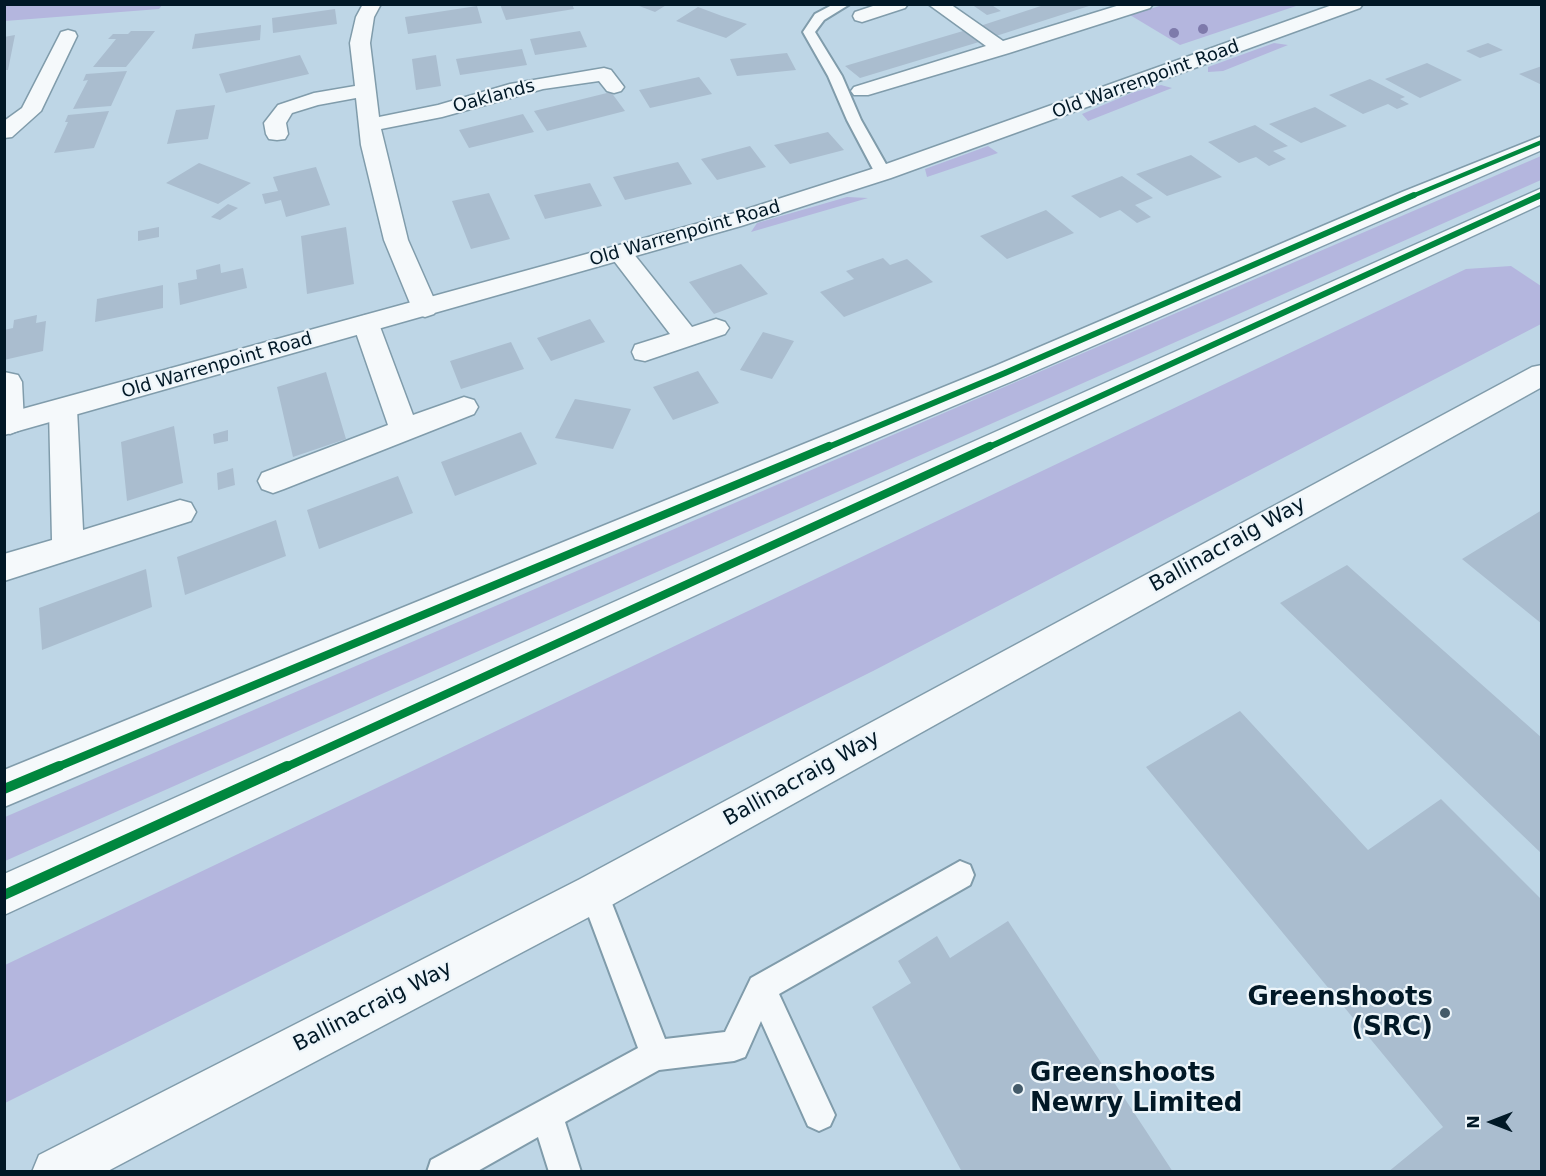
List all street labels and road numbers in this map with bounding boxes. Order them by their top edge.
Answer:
street label: Old Warrenpoint Road [1050,36,1242,124]
street label: Oaklands [451,76,537,118]
street label: Old Warrenpoint Road [587,196,783,272]
street label: Old Warrenpoint Road [119,328,315,404]
street label: Ballinacraig Way [1146,492,1310,598]
street label: Ballinacraig Way [720,726,884,832]
street label: Ballinacraig Way [290,956,456,1058]

